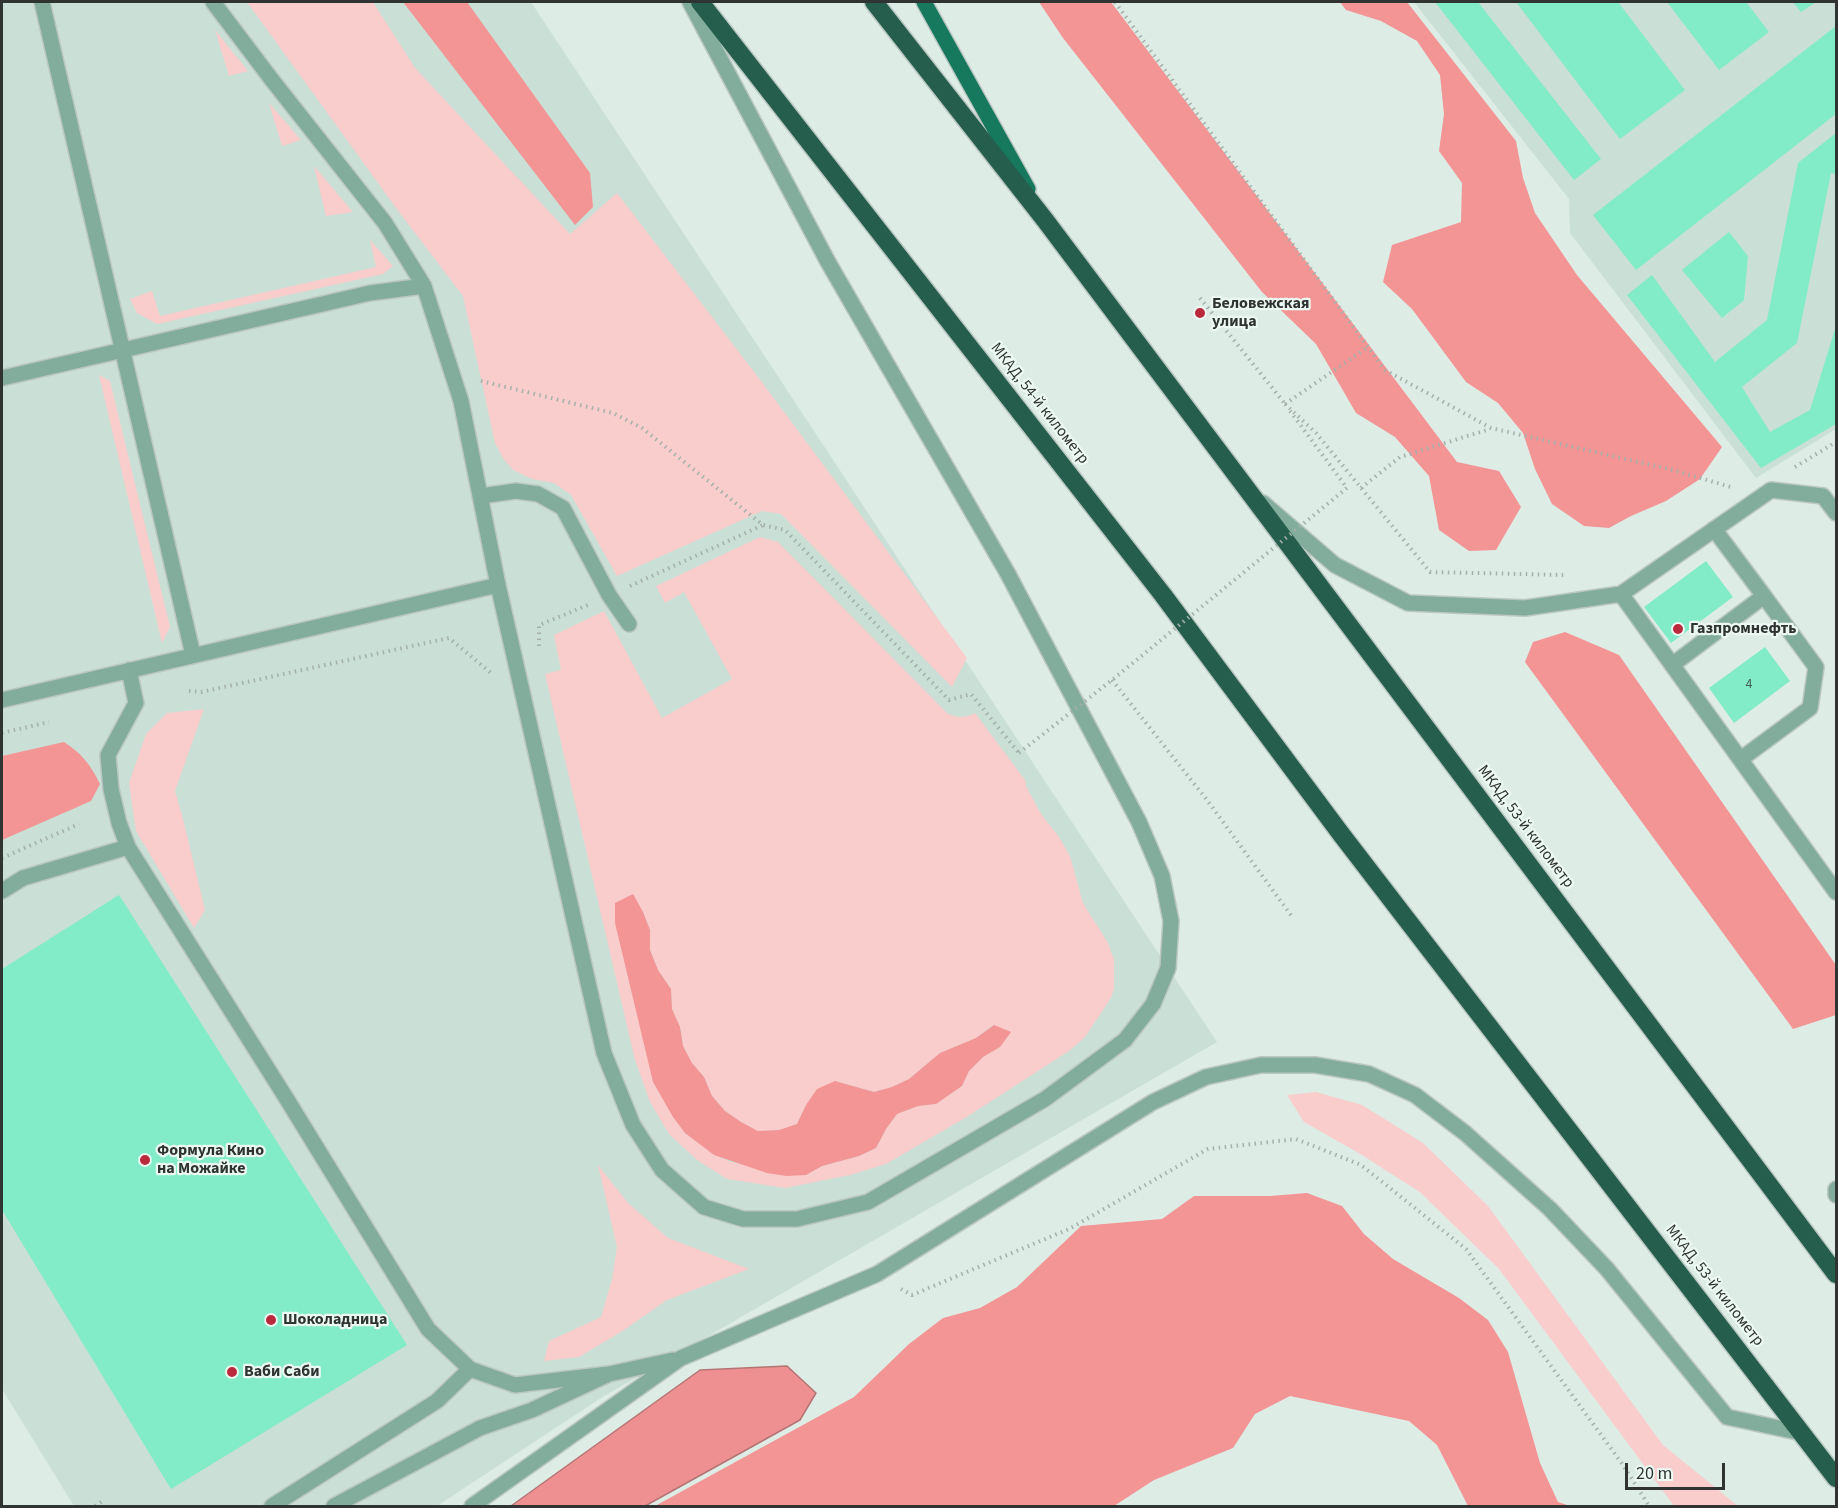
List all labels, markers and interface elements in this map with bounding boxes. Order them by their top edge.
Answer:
place label: Беловежская улица [1212,294,1310,332]
marker: Беловежская улица [1193,306,1207,320]
street label: МКАД, 54-й километр [986,339,1092,469]
place label: Газпромнефть [1690,619,1797,639]
marker: Газпромнефть [1671,622,1685,636]
house number: 4 [1746,677,1752,693]
street label: МКАД, 53-й километр [1473,762,1577,892]
place label: Формула Кино на Можайке [157,1141,264,1179]
marker: Формула Кино на Можайке [138,1153,152,1167]
street label: МКАД, 53-й километр [1661,1221,1767,1351]
place label: Шоколадница [283,1310,387,1330]
marker: Шоколадница [264,1313,278,1327]
place label: Ваби Саби [244,1362,320,1382]
marker: Ваби Саби [225,1365,239,1379]
scale bar [1628,1451,1728,1489]
text: 20 m [1636,1461,1672,1486]

